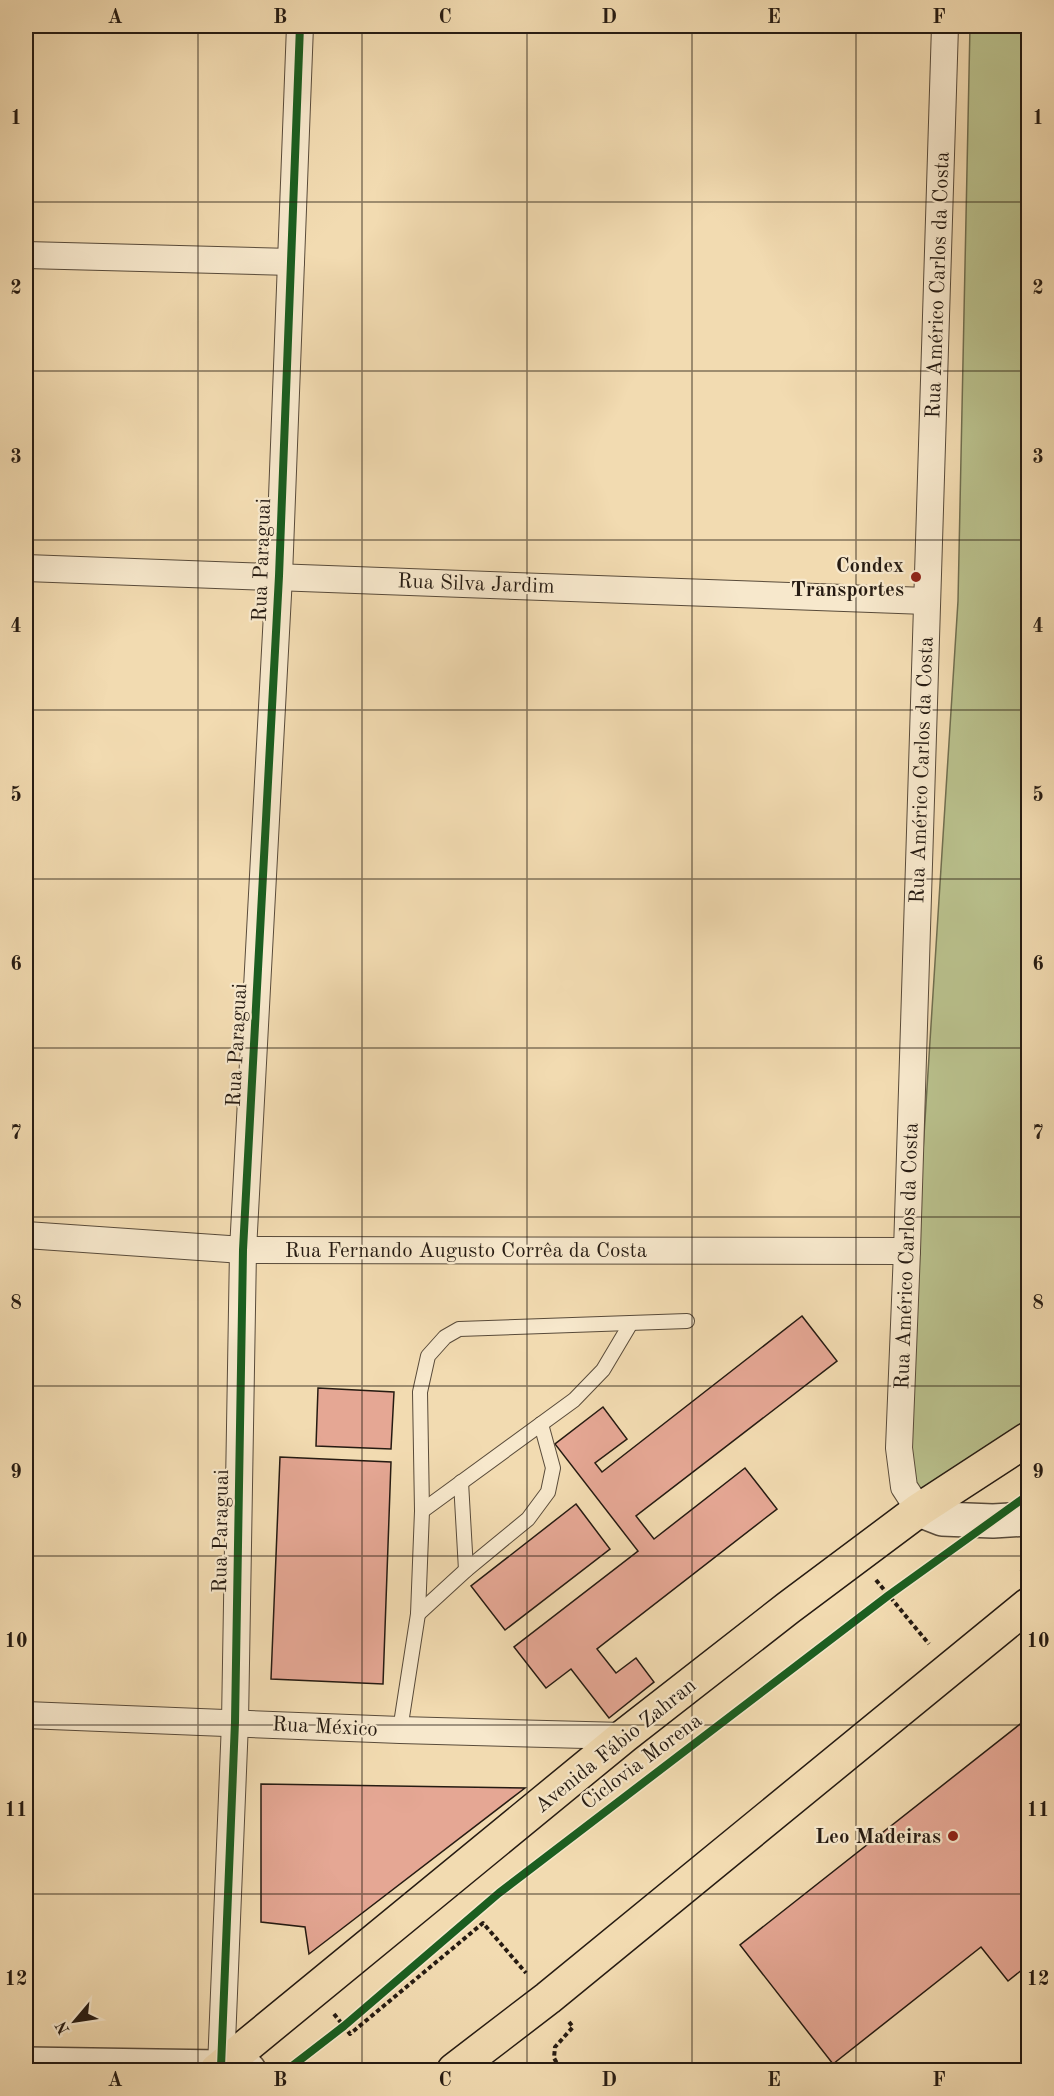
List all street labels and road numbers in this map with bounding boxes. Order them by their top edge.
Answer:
street label: Rua Américo Carlos da Costa [923,151,954,419]
street label: Rua Paraguai [250,498,275,622]
street label: Rua Silva Jardim [397,571,555,598]
street label: Rua Américo Carlos da Costa [907,636,938,904]
street label: Rua Paraguai [224,983,251,1107]
street label: Rua Américo Carlos da Costa [892,1122,923,1390]
street label: Rua Fernando Augusto Corrêa da Costa [285,1241,647,1262]
street label: Rua Paraguai [210,1469,233,1593]
street label: Avenida Fábio Zahran [531,1675,700,1817]
street label: Ciclovia Morena [578,1710,706,1814]
street label: Rua México [271,1714,378,1741]

